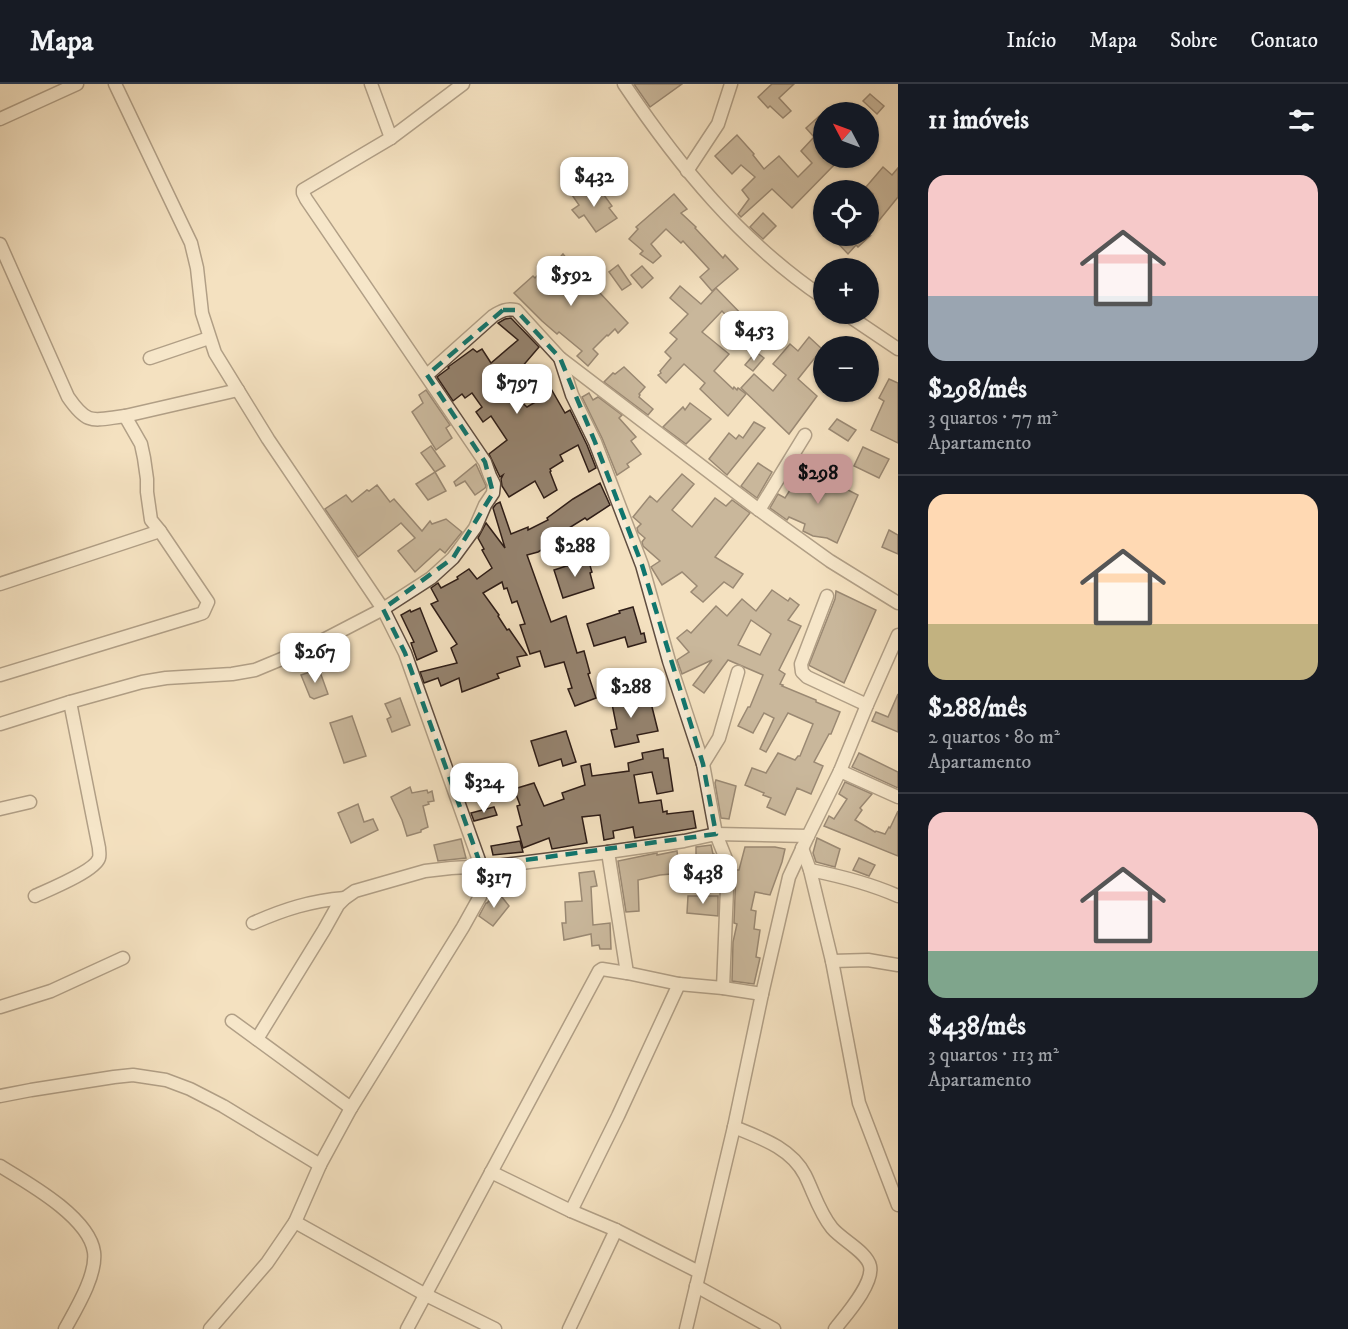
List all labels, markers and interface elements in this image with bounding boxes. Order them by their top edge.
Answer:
text: Mapa [30,24,93,59]
text: Início [1007,28,1056,54]
text: Mapa [1089,28,1137,54]
text: Sobre [1170,28,1217,54]
text: Contato [1250,28,1318,54]
north arrow [813,102,879,168]
map controls [813,102,879,402]
text: 11 imóveis [928,104,1029,137]
icon: filters [1285,104,1318,137]
pin: $432 [558,157,630,208]
text: $432 [574,164,614,189]
button: locate [813,180,879,246]
icon: home [1069,214,1177,322]
pin: $592 [535,256,607,307]
button: + [813,258,879,324]
text: $592 [551,263,591,288]
pin: $453 [718,311,790,362]
text: $453 [734,318,774,343]
button: − [813,336,879,402]
pin: $797 [481,364,553,415]
text: $797 [496,371,538,396]
text: $298/mês [928,373,1027,406]
text: 3 quartos · 77 m² [928,406,1058,431]
text: Apartamento [928,431,1031,456]
pin: $298 [782,454,854,505]
text: $298 [798,461,838,486]
pin: $288 [539,527,611,578]
icon: home [1069,533,1177,641]
text: $288 [555,534,595,559]
pin: $267 [279,633,351,684]
text: $267 [294,640,336,665]
pin: $288 [595,668,667,719]
text: $288 [611,675,651,700]
text: $288/mês [928,692,1027,725]
text: 2 quartos · 80 m² [928,725,1060,750]
text: Apartamento [928,750,1031,775]
pin: $324 [448,763,520,814]
text: $324 [464,770,504,795]
icon: home [1069,851,1177,959]
pin: $438 [667,854,739,905]
pin: $317 [458,858,530,909]
text: $438 [683,861,723,886]
text: $317 [476,865,512,890]
text: $438/mês [928,1010,1026,1043]
text: 3 quartos · 113 m² [928,1043,1059,1068]
text: Apartamento [928,1068,1031,1093]

